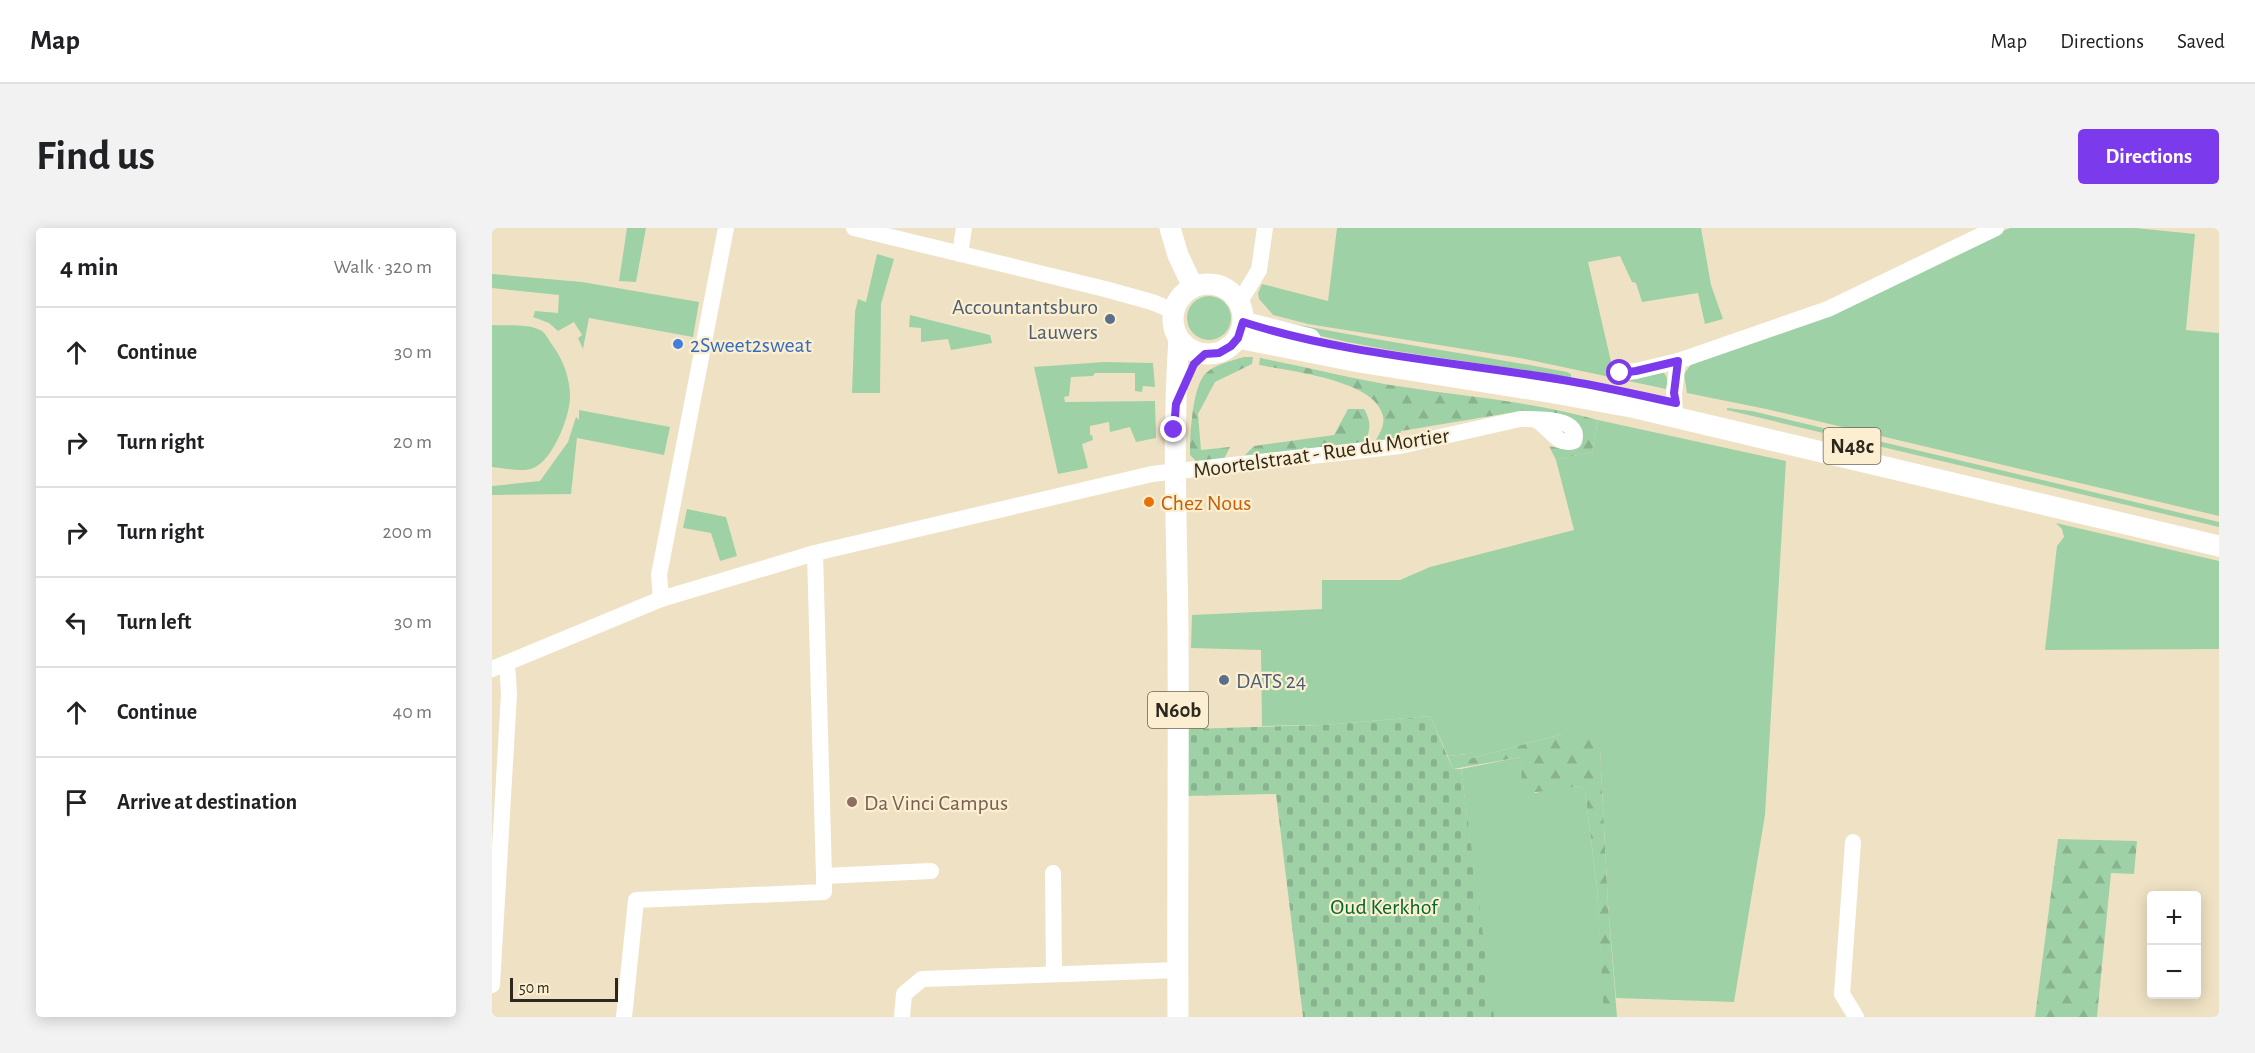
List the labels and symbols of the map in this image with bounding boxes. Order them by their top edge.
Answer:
place label: Accountantsburo Lauwers [952,296,1098,343]
marker: Accountantsburo Lauwers [1103,312,1117,326]
place label: 2Sweet2sweat [690,334,812,356]
marker: 2Sweet2sweat [671,337,685,351]
route start [1606,359,1632,385]
route end [1160,416,1186,442]
street label: Moortelstraat - Rue du Mortier [1192,424,1451,482]
road number: N48c [1824,428,1880,464]
place label: Chez Nous [1161,492,1251,514]
marker: Chez Nous [1142,495,1156,509]
place label: DATS 24 [1236,670,1306,692]
marker: DATS 24 [1217,673,1231,687]
road number: N60b [1148,692,1208,728]
place label: Da Vinci Campus [864,792,1008,814]
marker: Da Vinci Campus [845,795,859,809]
park label: Oud Kerkhof [1330,896,1439,918]
scale bar [510,975,618,1002]

